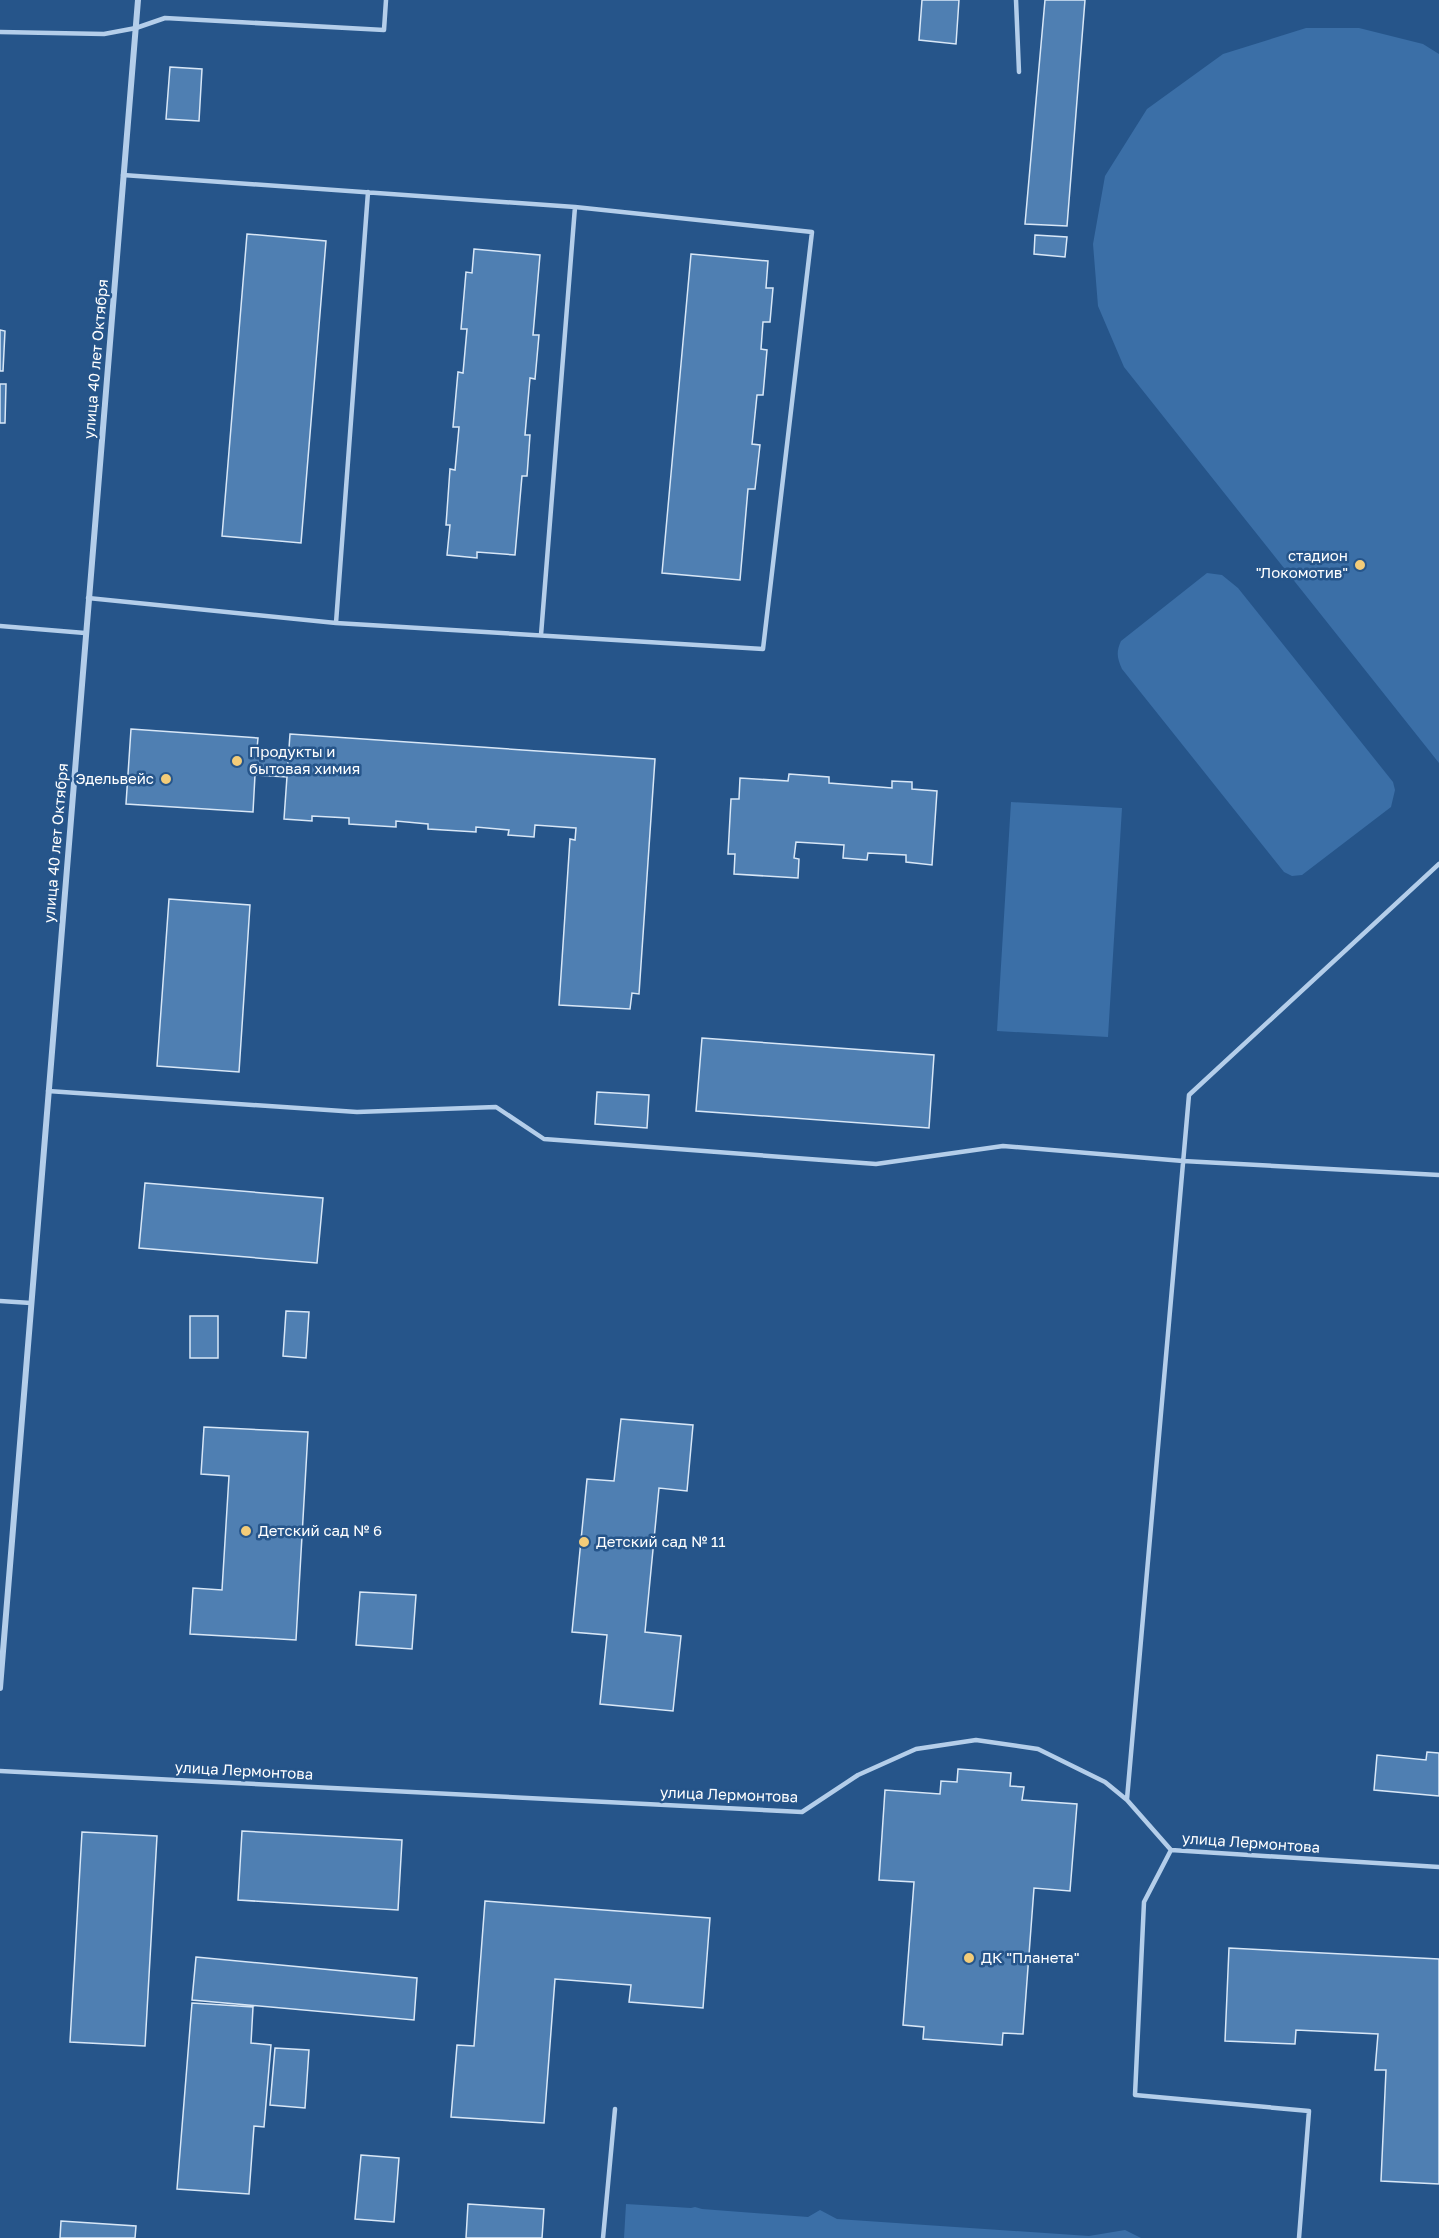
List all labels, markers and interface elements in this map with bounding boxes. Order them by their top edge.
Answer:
street label: улица 40 лет Октября [79,278,111,440]
place label: стадион "Локомотив" [1256,546,1348,581]
marker: стадион "Локомотив" [1353,558,1367,572]
place label: Продукты и бытовая химия [249,742,360,777]
marker: Продукты и бытовая химия [230,754,244,768]
street label: улица 40 лет Октября [39,762,71,924]
place label: Эдельвейс [75,769,154,787]
marker: Эдельвейс [159,772,173,786]
place label: Детский сад № 6 [258,1521,382,1539]
marker: Детский сад № 6 [239,1524,253,1538]
place label: Детский сад № 11 [596,1532,726,1550]
marker: Детский сад № 11 [577,1535,591,1549]
street label: улица Лермонтова [174,1757,314,1783]
street label: улица Лермонтова [660,1783,799,1805]
street label: улица Лермонтова [1181,1828,1321,1856]
place label: ДК "Планета" [981,1948,1079,1966]
marker: ДК "Планета" [962,1951,976,1965]

